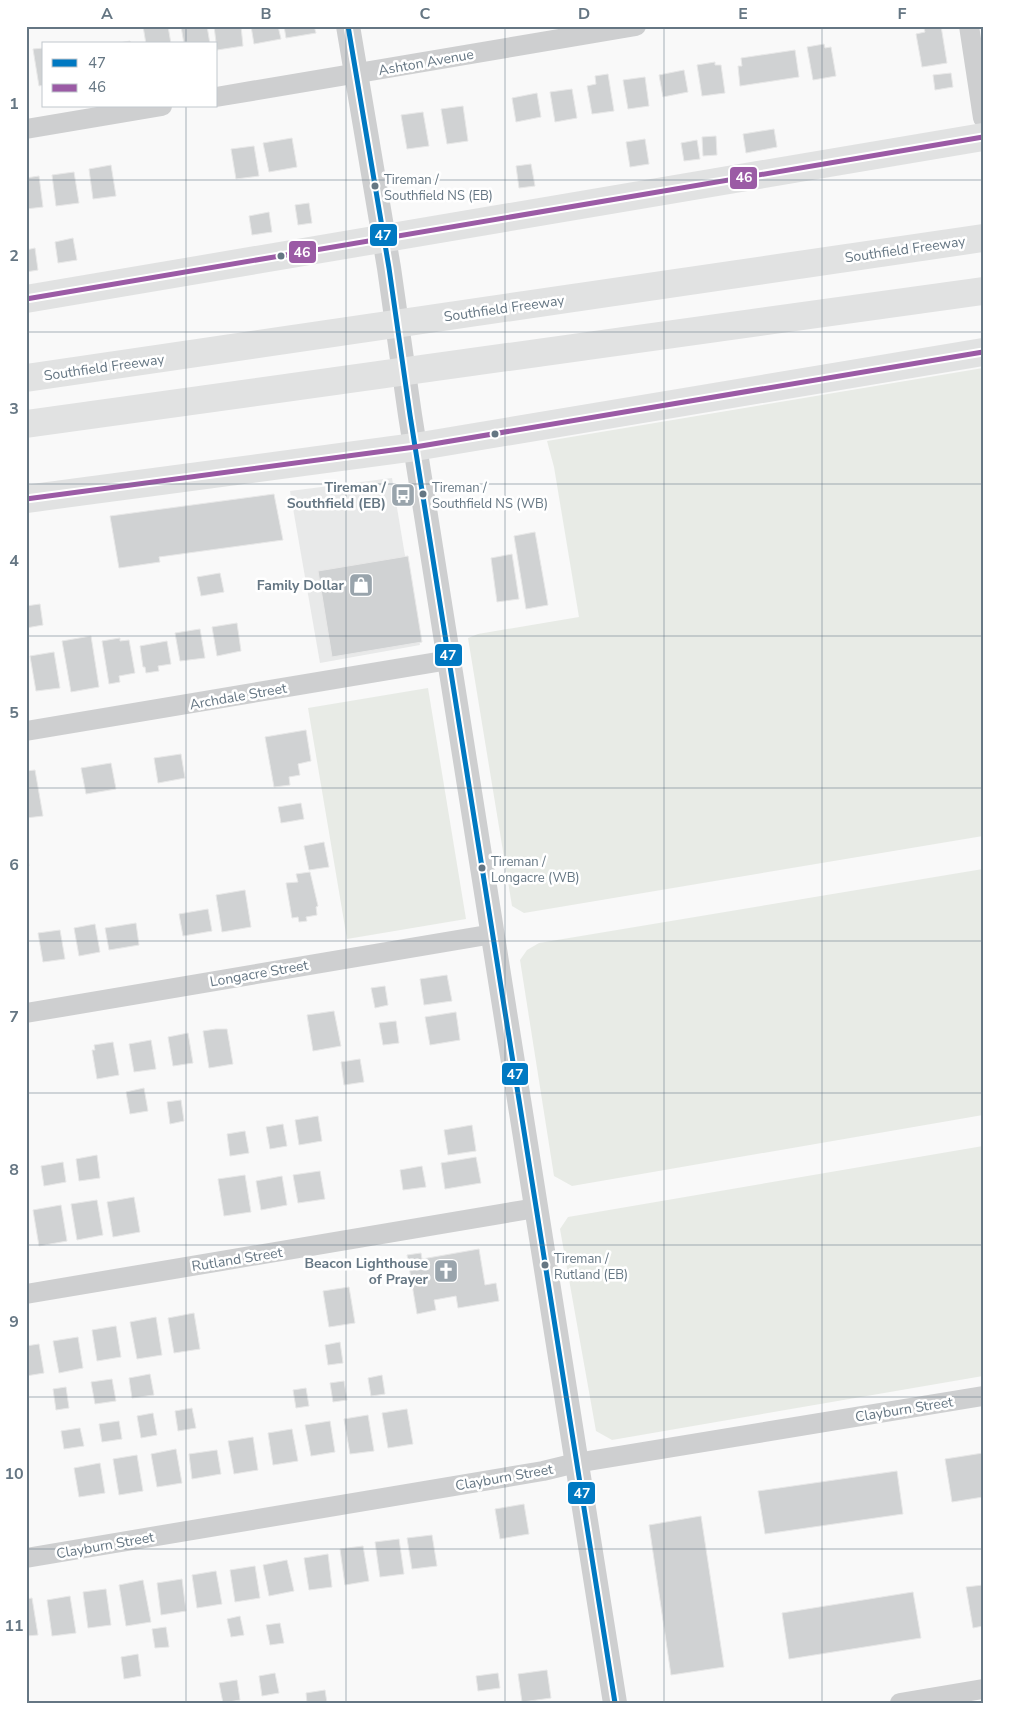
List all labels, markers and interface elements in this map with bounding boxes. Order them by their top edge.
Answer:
text: A [101,3,113,25]
text: B [260,3,272,25]
text: C [420,3,431,25]
text: D [578,3,590,25]
text: E [738,3,748,25]
text: F [898,3,907,25]
legend [42,42,218,108]
street label: Ashton Avenue [377,45,475,80]
text: 47 [88,53,106,73]
text: 46 [88,77,106,97]
text: 1 [9,93,19,115]
line badge: 46 [729,166,758,190]
text: 46 [736,168,752,187]
place label: Tireman / Southfield NS (EB) [384,171,493,205]
marker: Tireman / Southfield NS (EB) [370,181,380,191]
line badge: 47 [369,223,398,247]
text: 47 [375,226,391,245]
street label: Southfield Freeway [844,232,967,267]
line badge: 46 [288,240,317,264]
text: 46 [294,243,310,262]
text: 2 [9,245,19,267]
unlabelled marker [276,251,286,261]
street label: Southfield Freeway [443,291,566,326]
street label: Southfield Freeway [43,350,166,385]
text: 3 [9,398,19,420]
unlabelled marker [490,429,500,439]
place label: Tireman / Southfield (EB) [287,478,387,513]
place label: Tireman / Southfield NS (WB) [432,479,548,513]
bus stop icon: Tireman / Southfield (EB) [390,482,416,508]
marker: Tireman / Southfield NS (WB) [418,489,428,499]
text: 4 [9,550,19,572]
shop icon: Family Dollar [348,572,374,598]
place label: Family Dollar [257,576,344,595]
line badge: 47 [434,643,463,667]
text: 47 [440,646,456,665]
street label: Archdale Street [188,679,288,714]
text: 5 [9,702,19,724]
place label: Tireman / Longacre (WB) [491,853,580,887]
text: 6 [9,854,19,876]
marker: Tireman / Longacre (WB) [477,863,487,873]
street label: Longacre Street [208,955,310,991]
text: 7 [9,1006,19,1028]
line badge: 47 [501,1062,529,1086]
text: 47 [507,1065,523,1084]
text: 8 [9,1159,19,1181]
street label: Rutland Street [190,1243,284,1276]
place label: Tireman / Rutland (EB) [554,1250,628,1284]
place label: Beacon Lighthouse of Prayer [304,1254,429,1289]
church icon: Beacon Lighthouse of Prayer [433,1258,459,1284]
marker: Tireman / Rutland (EB) [540,1260,550,1270]
text: 9 [9,1311,19,1333]
street label: Clayburn Street [854,1392,954,1427]
street label: Clayburn Street [454,1460,555,1495]
text: 10 [4,1463,24,1485]
line badge: 47 [567,1481,596,1505]
text: 47 [574,1484,590,1503]
street label: Clayburn Street [55,1528,156,1563]
text: 11 [4,1615,24,1637]

